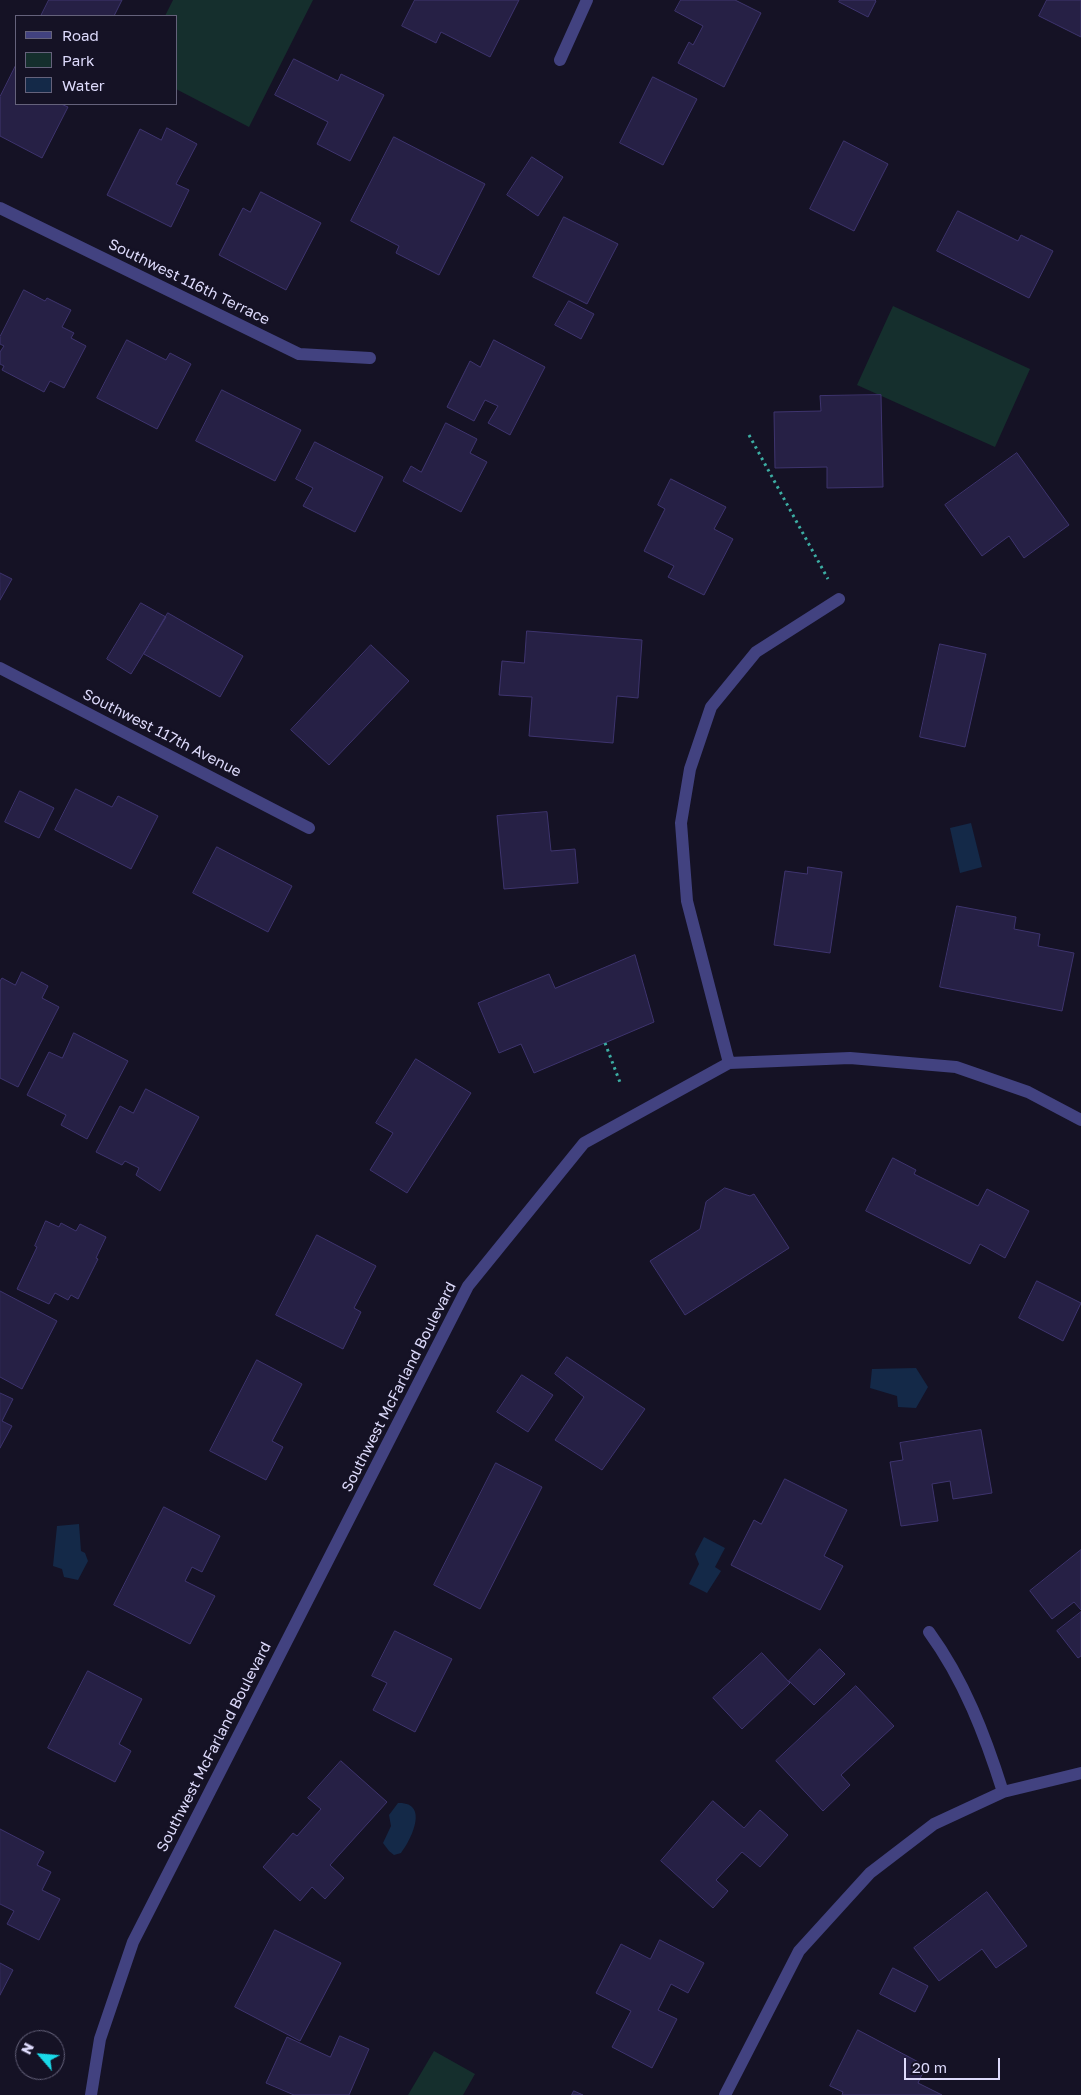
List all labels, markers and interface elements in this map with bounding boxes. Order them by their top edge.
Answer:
legend [15,15,178,105]
text: Road [62,26,99,44]
text: Park [62,51,94,69]
text: Water [62,76,105,94]
street label: Southwest 116th Terrace [105,235,273,329]
street label: Southwest 117th Avenue [80,685,244,781]
street label: Southwest McFarland Boulevard [338,1279,460,1495]
street label: Southwest McFarland Boulevard [153,1639,275,1855]
north arrow [15,2030,65,2080]
text: N [17,2040,37,2057]
scale bar [906,2048,1002,2080]
text: 20 m [912,2058,947,2076]

